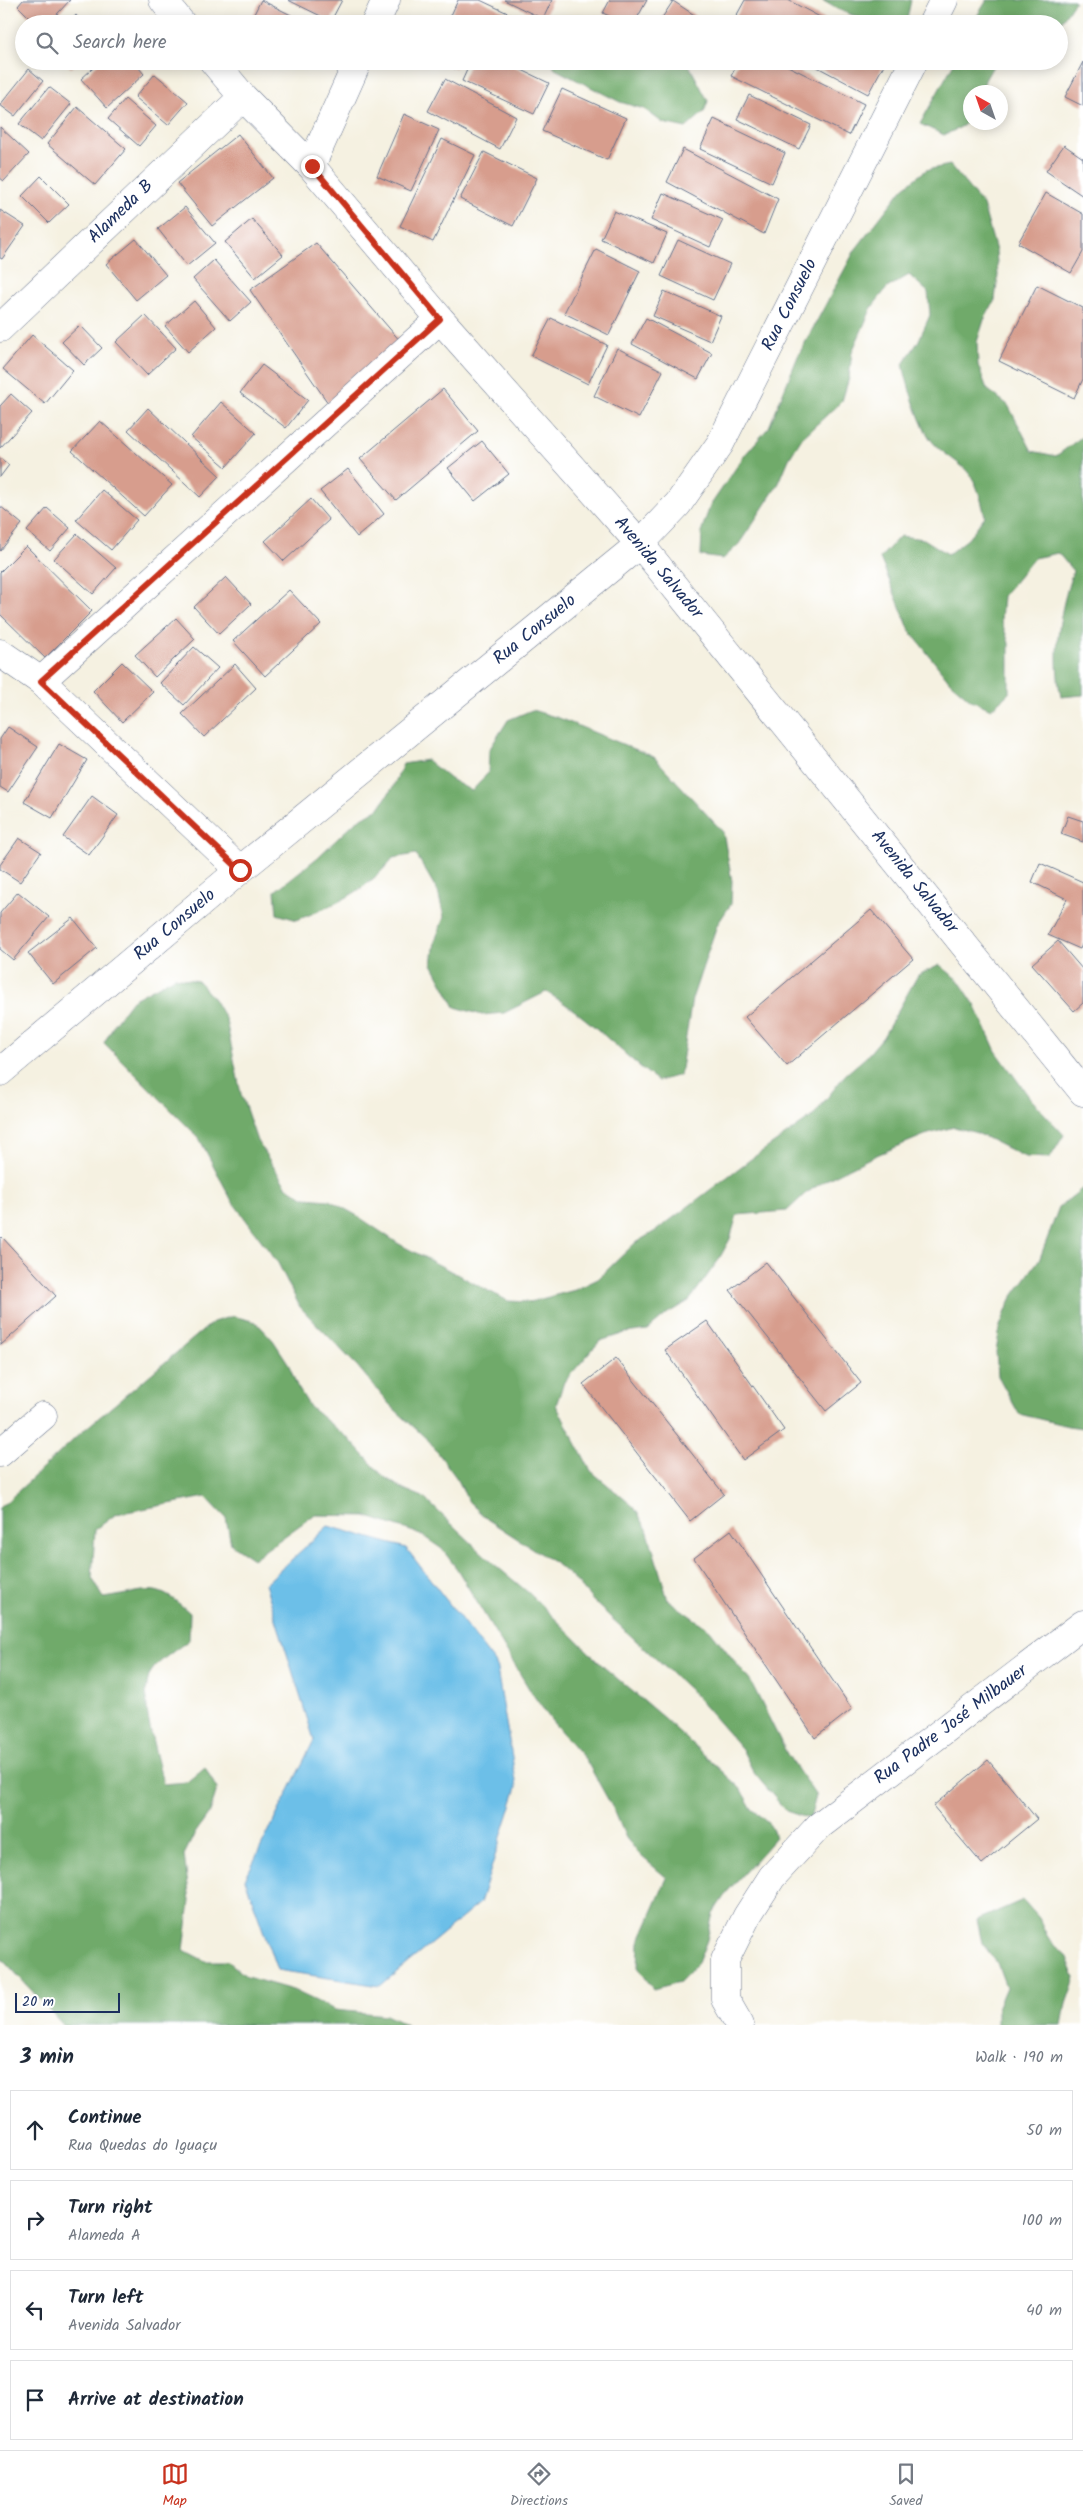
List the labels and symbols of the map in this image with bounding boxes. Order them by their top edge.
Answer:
north arrow [963,85,1008,130]
route end [301,155,324,178]
street label: Alameda B [81,173,161,251]
street label: Rua Consuelo [754,254,826,356]
street label: Avenida Salvador [606,510,710,627]
street label: Rua Consuelo [487,587,583,673]
street label: Avenida Salvador [863,824,966,941]
route start [229,859,252,882]
street label: Rua Consuelo [127,882,223,968]
street label: Rua Padre José Milbauer [868,1657,1035,1793]
scale bar [15,1990,120,2013]

